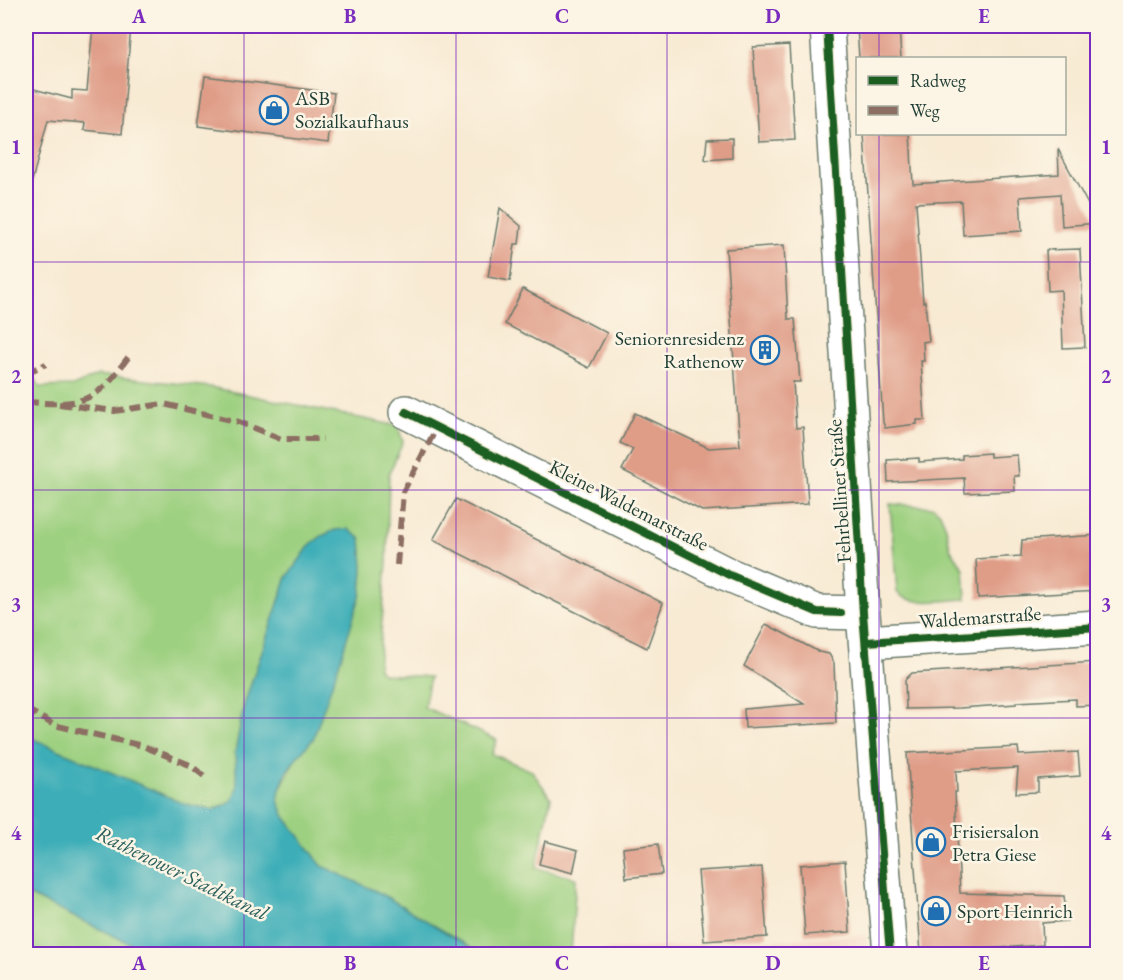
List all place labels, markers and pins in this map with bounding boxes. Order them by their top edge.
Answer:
place label: ASB Sozialkaufhaus [294,85,409,134]
shop icon: ASB Sozialkaufhaus [258,94,290,126]
place label: Seniorenresidenz Rathenow [615,325,744,374]
building icon: Seniorenresidenz Rathenow [749,334,781,366]
place label: Frisiersalon Petra Giese [952,818,1040,867]
shop icon: Frisiersalon Petra Giese [915,826,947,858]
shop icon: Sport Heinrich [920,895,952,927]
place label: Sport Heinrich [957,898,1073,924]

